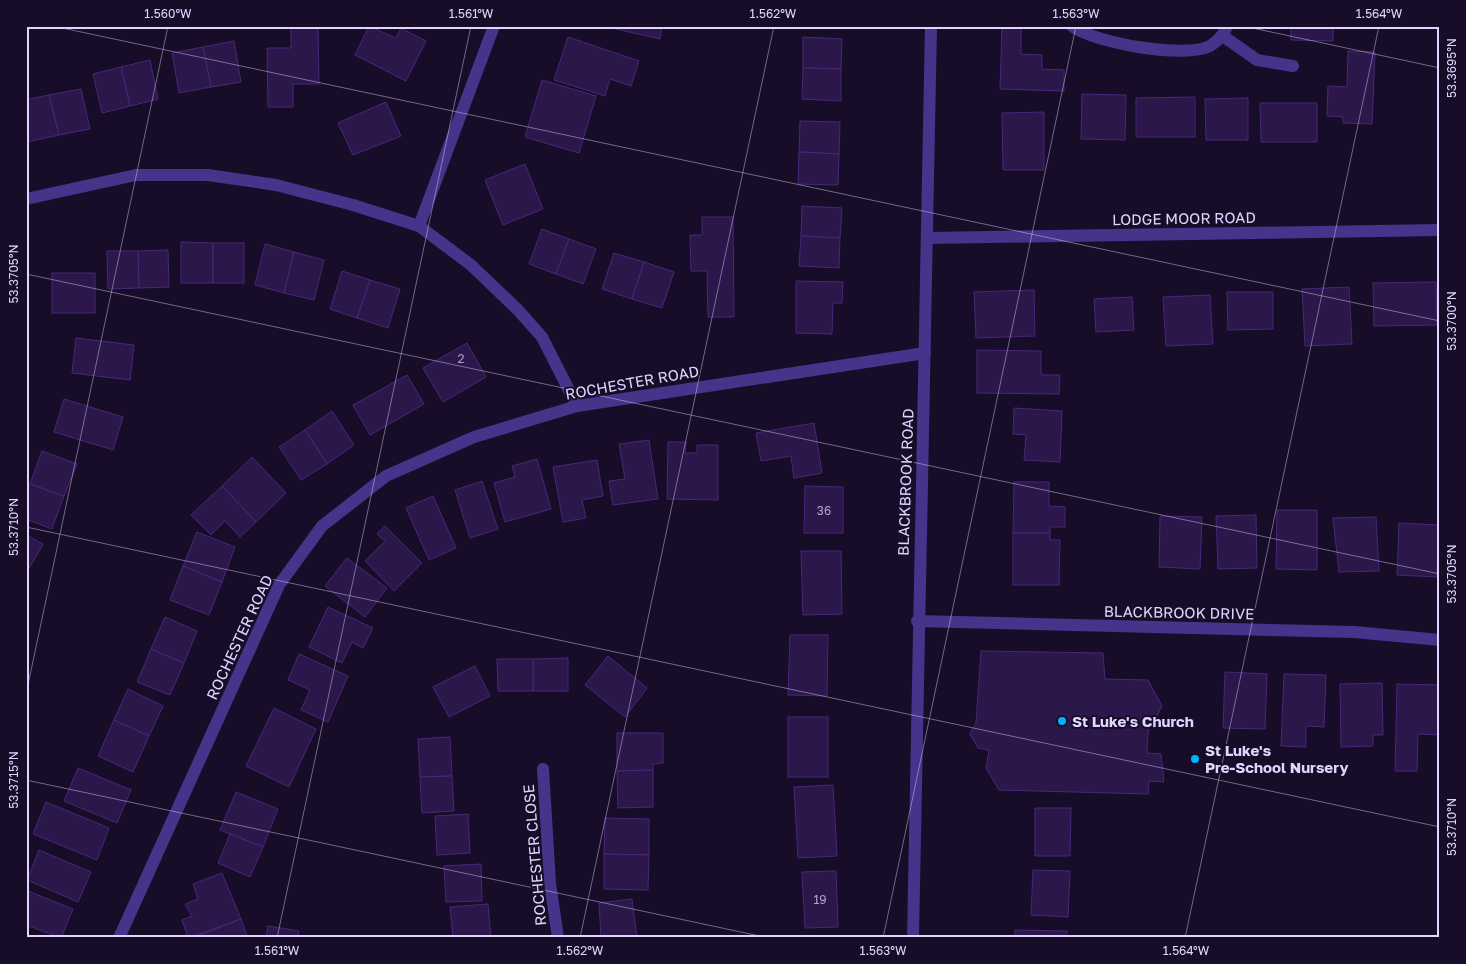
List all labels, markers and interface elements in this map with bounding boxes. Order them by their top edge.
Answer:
text: 1.560°W [144,6,192,21]
text: 1.561°W [449,6,494,21]
text: 1.562°W [750,6,797,21]
text: 1.563°W [1053,6,1100,21]
text: 1.564°W [1356,6,1403,21]
text: 53.3695°N [1444,38,1459,98]
street label: LODGE MOOR ROAD [1112,208,1256,228]
text: 53.3705°N [6,244,21,304]
text: 53.3700°N [1444,291,1459,351]
house number: 2 [458,351,465,366]
street label: ROCHESTER ROAD [564,361,700,403]
street label: BLACKBROOK ROAD [893,408,917,556]
text: 53.3710°N [6,498,21,556]
house number: 36 [817,503,831,518]
text: 53.3705°N [1444,544,1459,604]
street label: ROCHESTER ROAD [202,572,276,702]
street label: BLACKBROOK DRIVE [1104,602,1254,622]
place label: St Luke's Church [1072,712,1194,730]
marker: St Luke's Church [1056,715,1068,727]
place label: St Luke's Pre-School Nursery [1205,741,1348,776]
text: 53.3715°N [6,751,21,809]
marker: St Luke's Pre-School Nursery [1189,753,1201,765]
street label: ROCHESTER CLOSE [519,784,549,926]
text: 53.3710°N [1444,798,1459,856]
house number: 19 [813,892,827,907]
text: 1.561°W [255,943,300,958]
text: 1.562°W [557,943,604,958]
text: 1.563°W [860,943,907,958]
text: 1.564°W [1163,943,1210,958]

